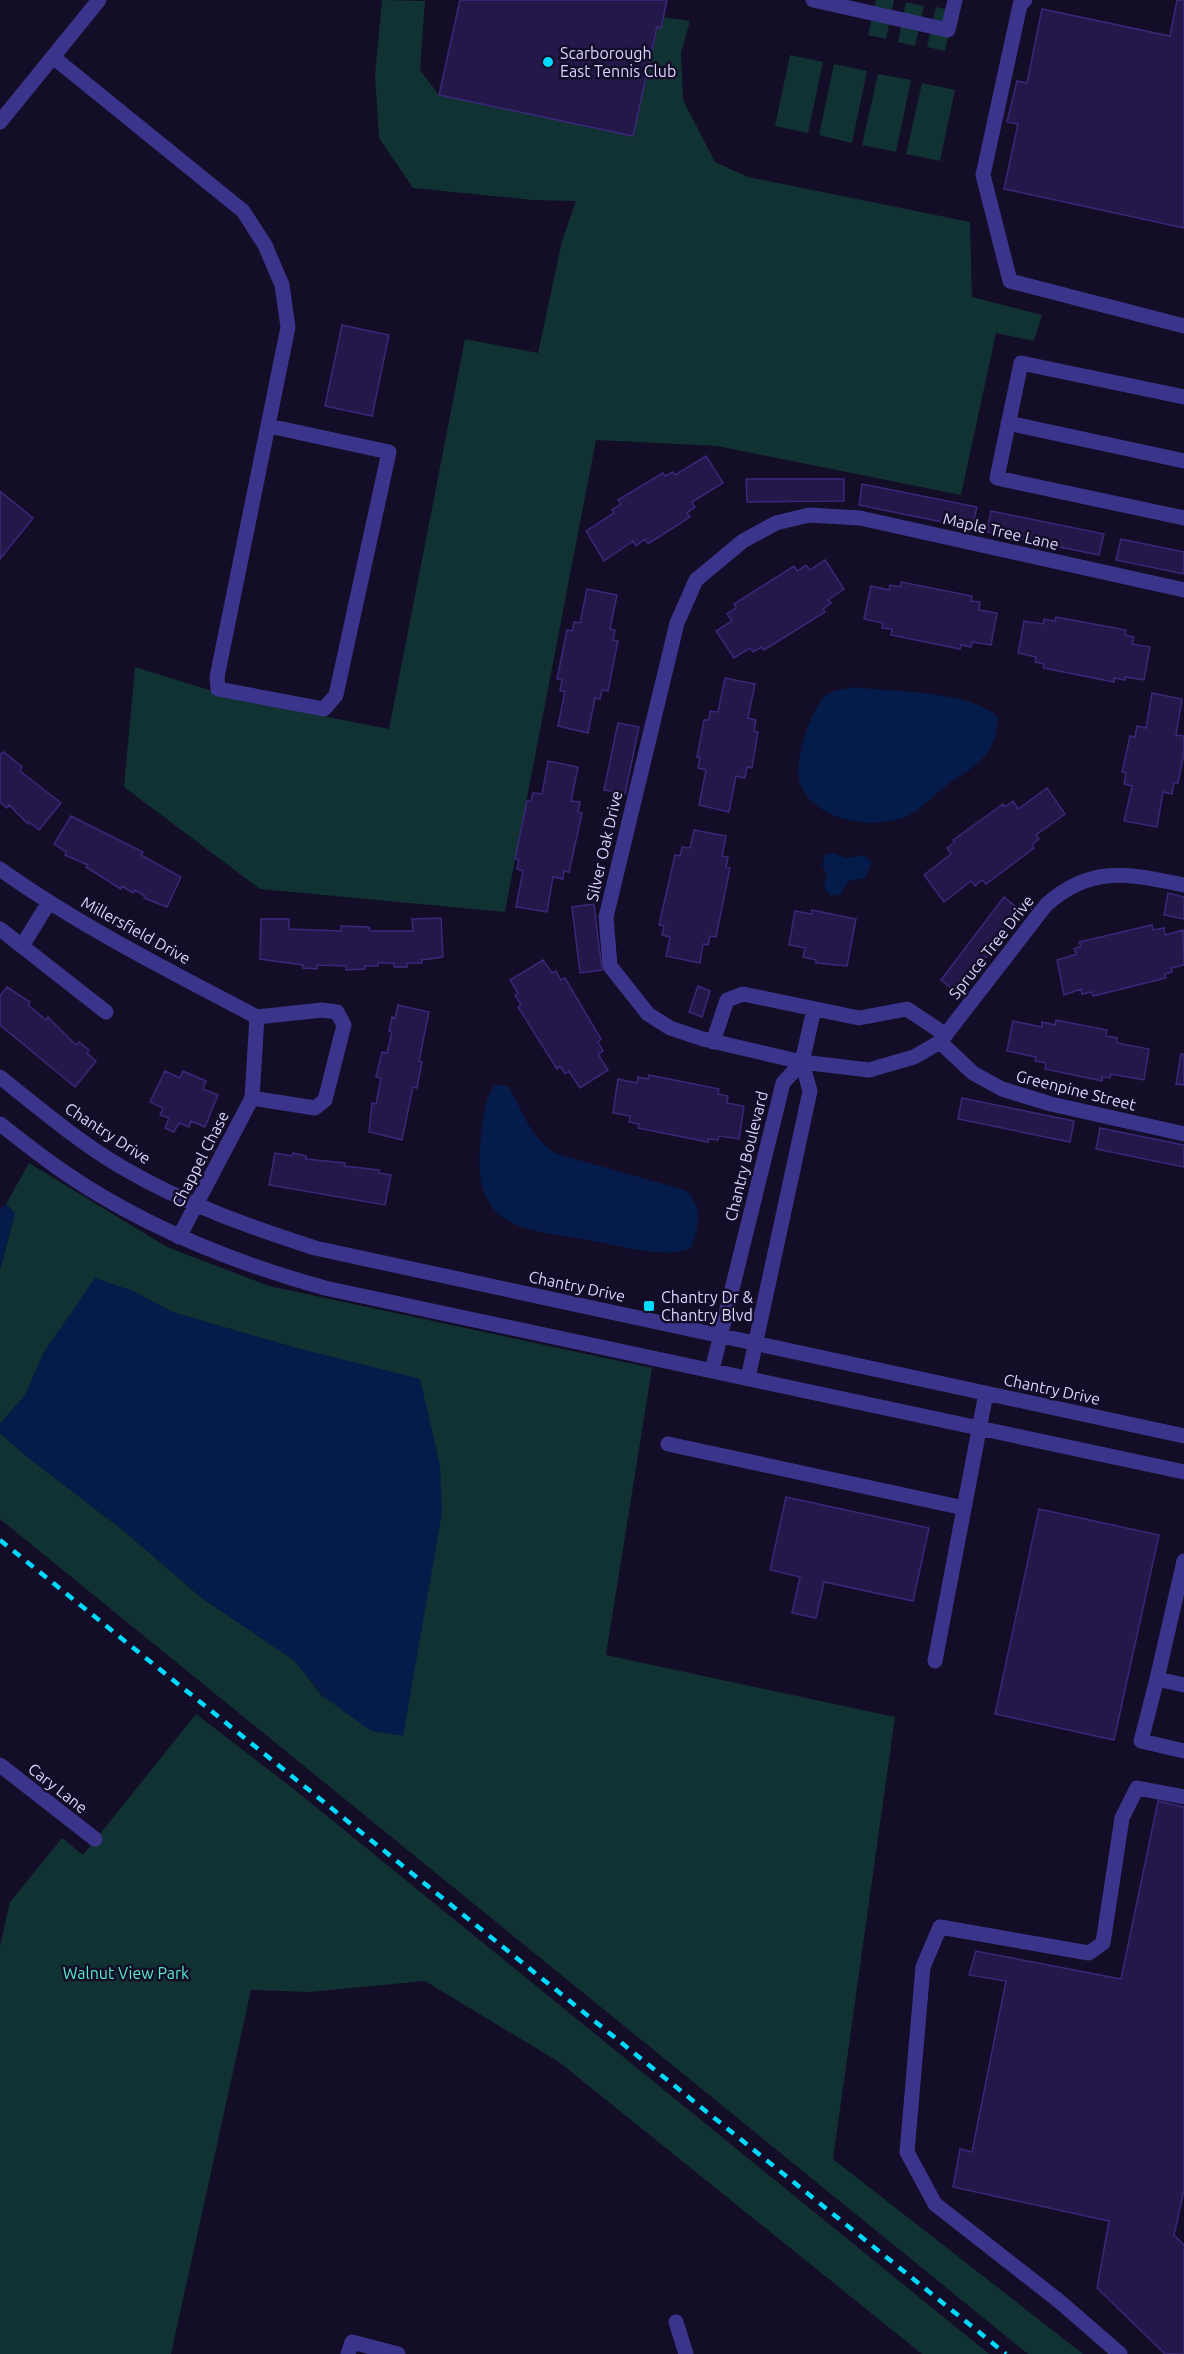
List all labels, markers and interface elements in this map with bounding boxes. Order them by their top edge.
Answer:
place label: Scarborough East Tennis Club [560,44,676,80]
marker: Scarborough East Tennis Club [541,55,555,69]
street label: Maple Tree Lane [941,509,1061,553]
street label: Silver Oak Drive [583,789,625,903]
street label: Spruce Tree Drive [945,892,1037,1002]
street label: Millersfield Drive [78,893,194,967]
street label: Greenpine Street [1014,1066,1139,1114]
street label: Chantry Boulevard [721,1089,771,1223]
street label: Chantry Drive [62,1099,154,1167]
street label: Chappel Chase [168,1108,232,1210]
street label: Chantry Drive [527,1267,627,1305]
place label: Chantry Dr & Chantry Blvd [661,1288,753,1324]
marker: Chantry Dr & Chantry Blvd [642,1299,656,1313]
street label: Chantry Drive [1002,1370,1102,1408]
street label: Cary Lane [25,1759,91,1817]
park label: Walnut View Park [63,1964,189,1982]

